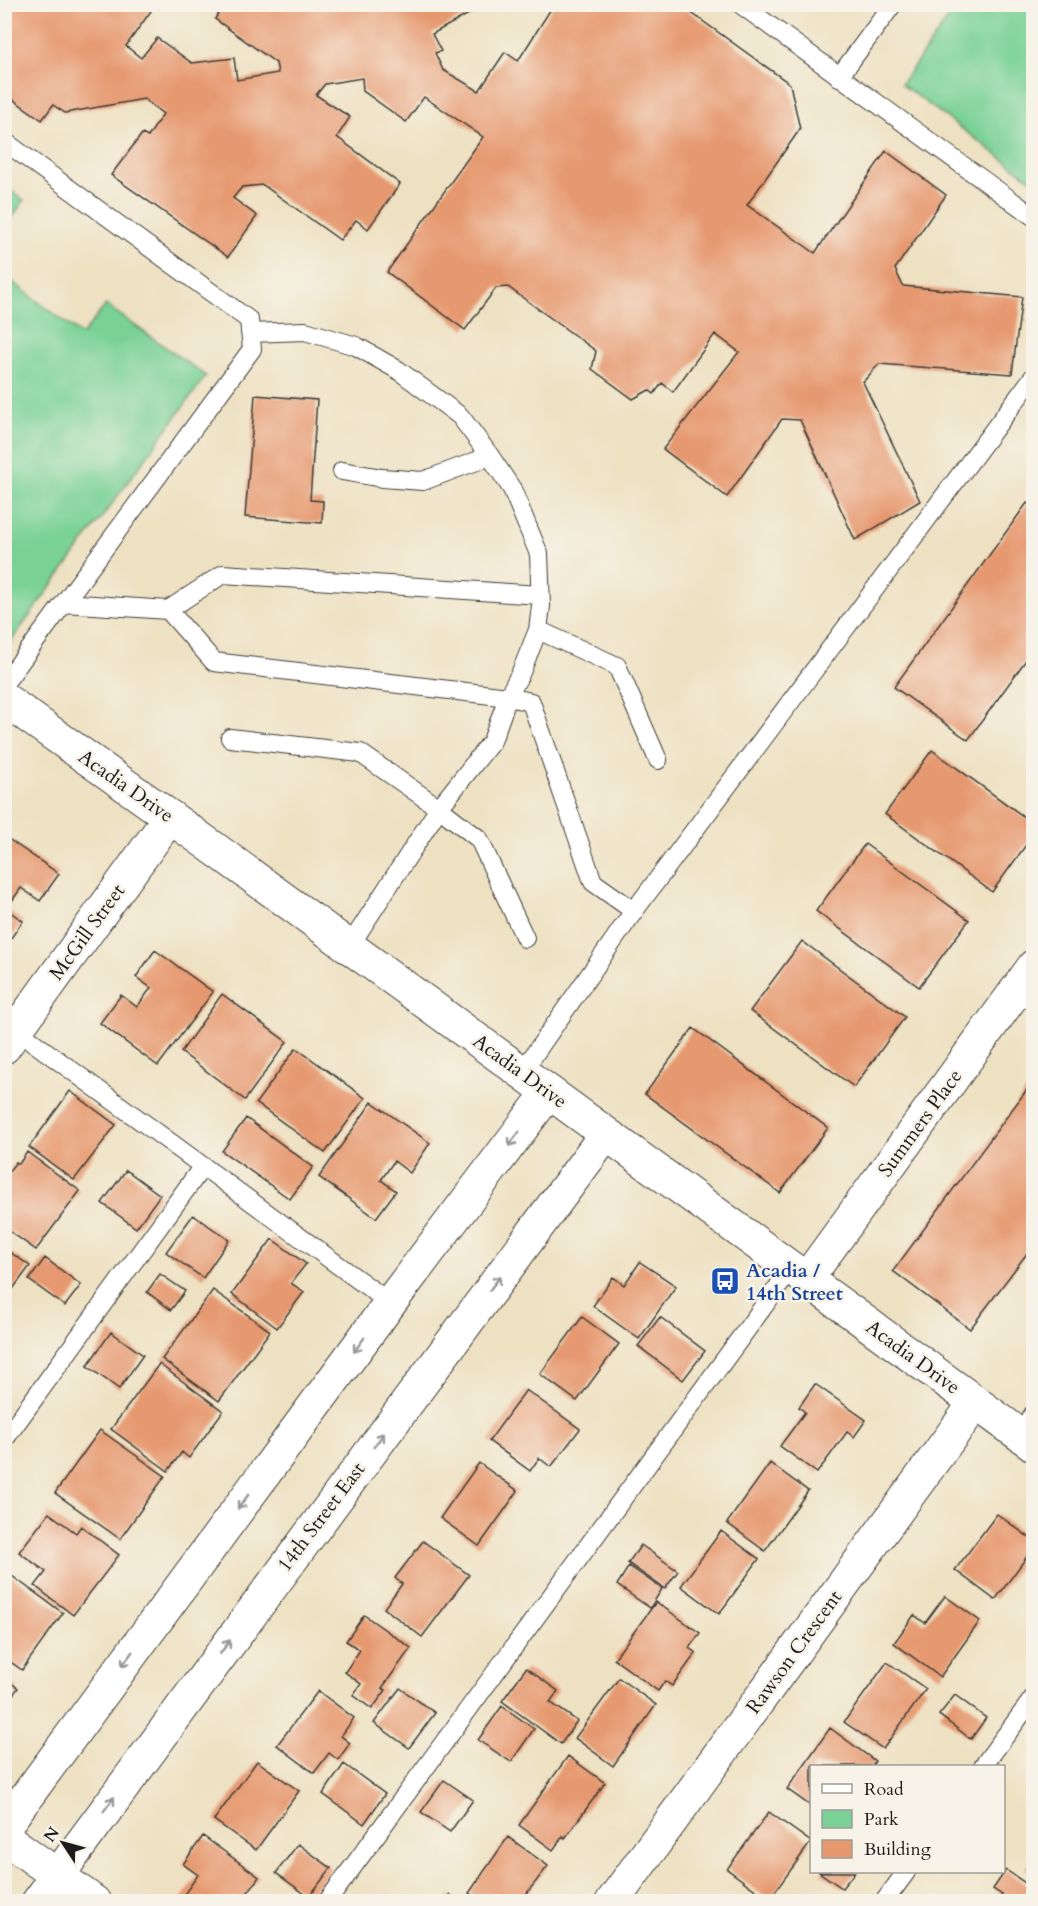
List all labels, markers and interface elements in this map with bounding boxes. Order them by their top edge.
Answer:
street label: Acadia Drive [73,743,179,829]
street label: McGill Street [43,878,132,986]
street label: Acadia Drive [467,1028,573,1114]
street label: Summers Place [872,1064,968,1182]
one-way arrow [508,1131,520,1147]
place label: Acadia / 14th Street [746,1257,843,1307]
bus stop icon: Acadia / 14th Street [709,1265,741,1297]
one-way arrow [489,1275,501,1291]
street label: Acadia Drive [860,1314,966,1400]
one-way arrow [352,1337,365,1353]
one-way arrow [373,1432,385,1448]
street label: 14th Street East [271,1456,371,1577]
one-way arrow [237,1494,249,1510]
street label: Rawson Crescent [740,1584,849,1719]
one-way arrow [219,1639,232,1655]
one-way arrow [121,1651,134,1667]
legend [810,1765,1005,1873]
text: Road [864,1777,904,1802]
one-way arrow [103,1796,116,1812]
text: Park [864,1807,899,1832]
north arrow [33,1813,93,1873]
text: N [39,1823,65,1847]
text: Building [864,1837,932,1862]

